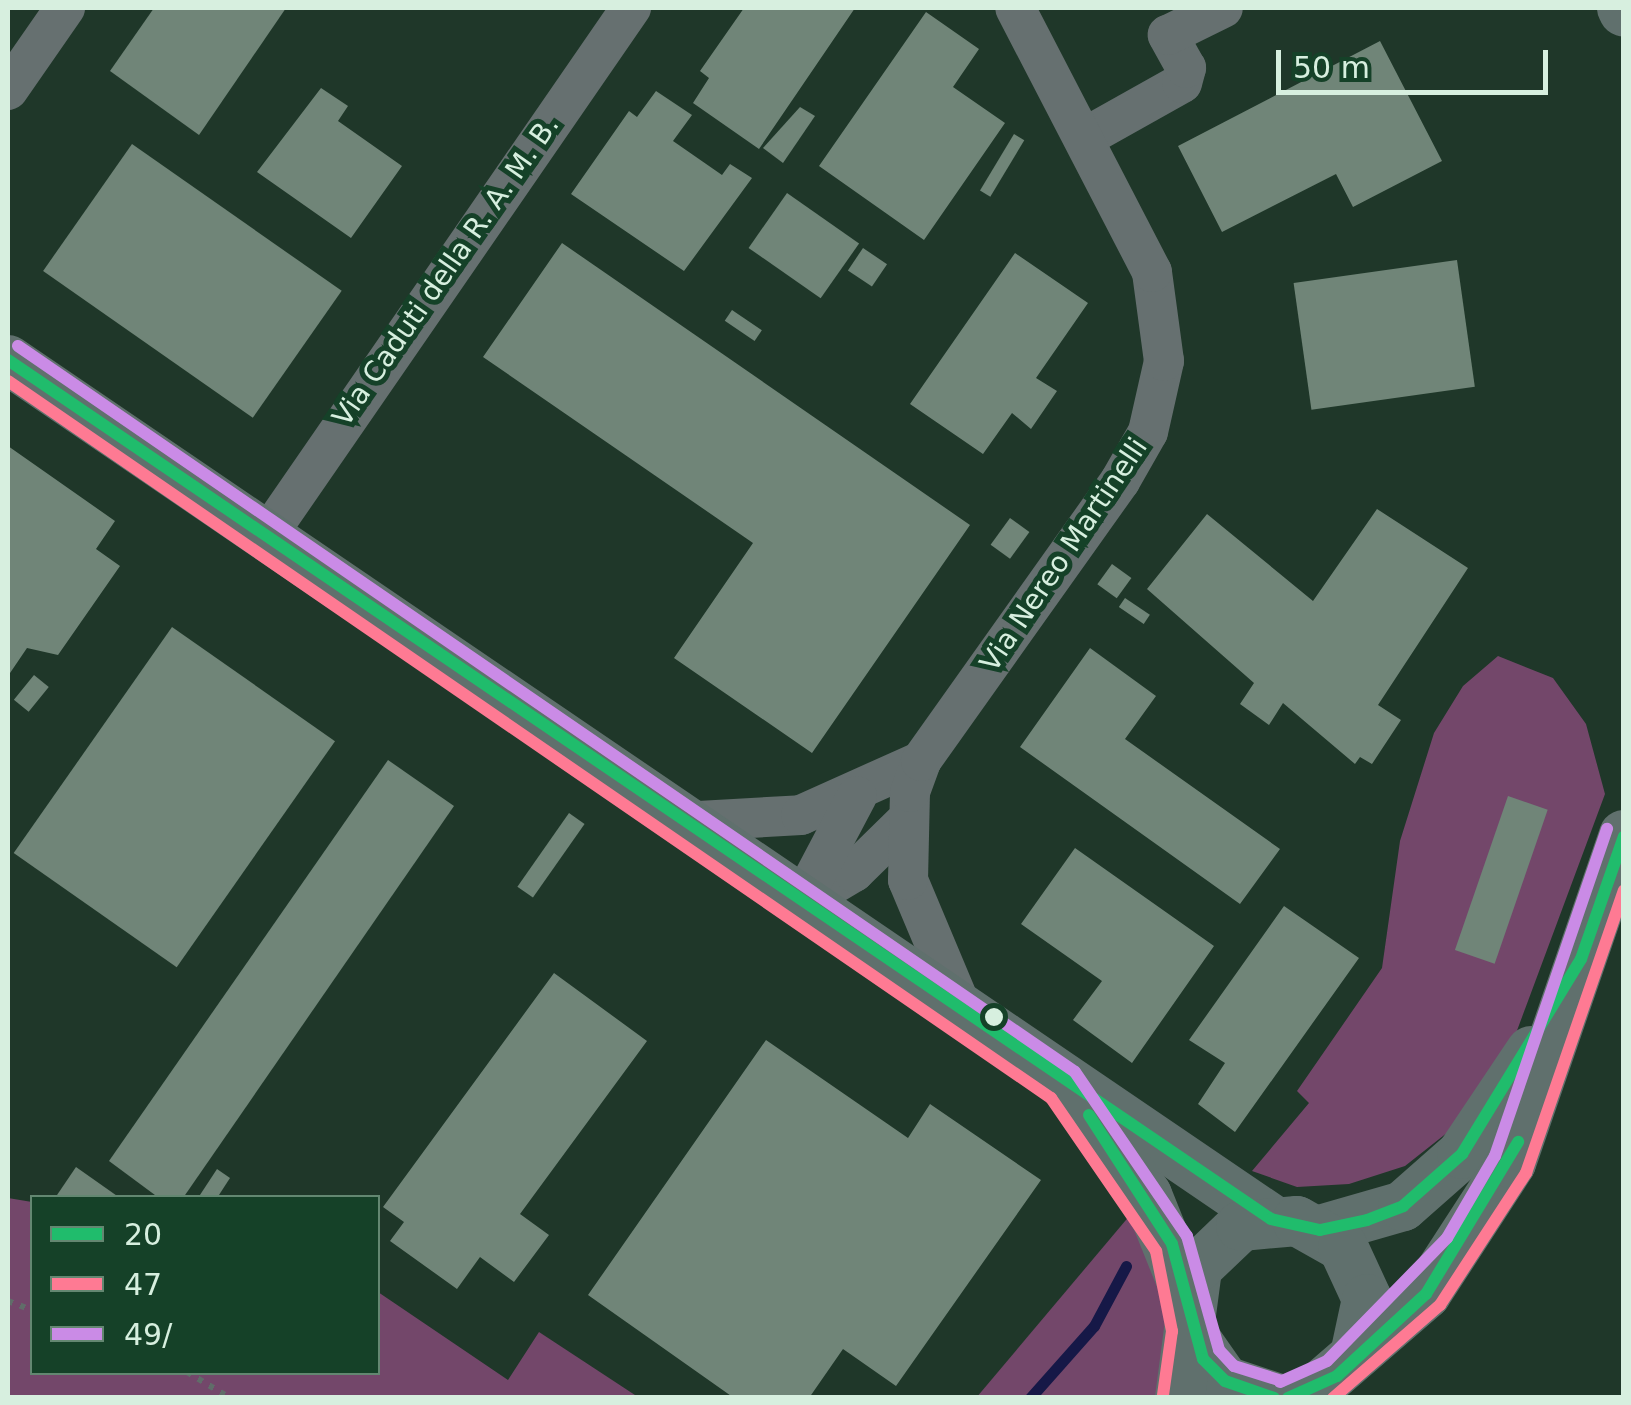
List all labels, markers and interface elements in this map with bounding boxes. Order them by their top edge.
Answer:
scale bar [1281,30,1554,92]
text: 50 m [1293,50,1370,85]
street label: Via Caduti della R. A. M. B. [326,109,566,433]
street label: Via Nereo Martinelli [973,432,1155,678]
unlabelled marker [984,1007,1004,1027]
legend [30,1195,380,1375]
text: 20 [124,1217,162,1252]
text: 47 [124,1267,162,1302]
text: 49/ [124,1317,172,1352]

